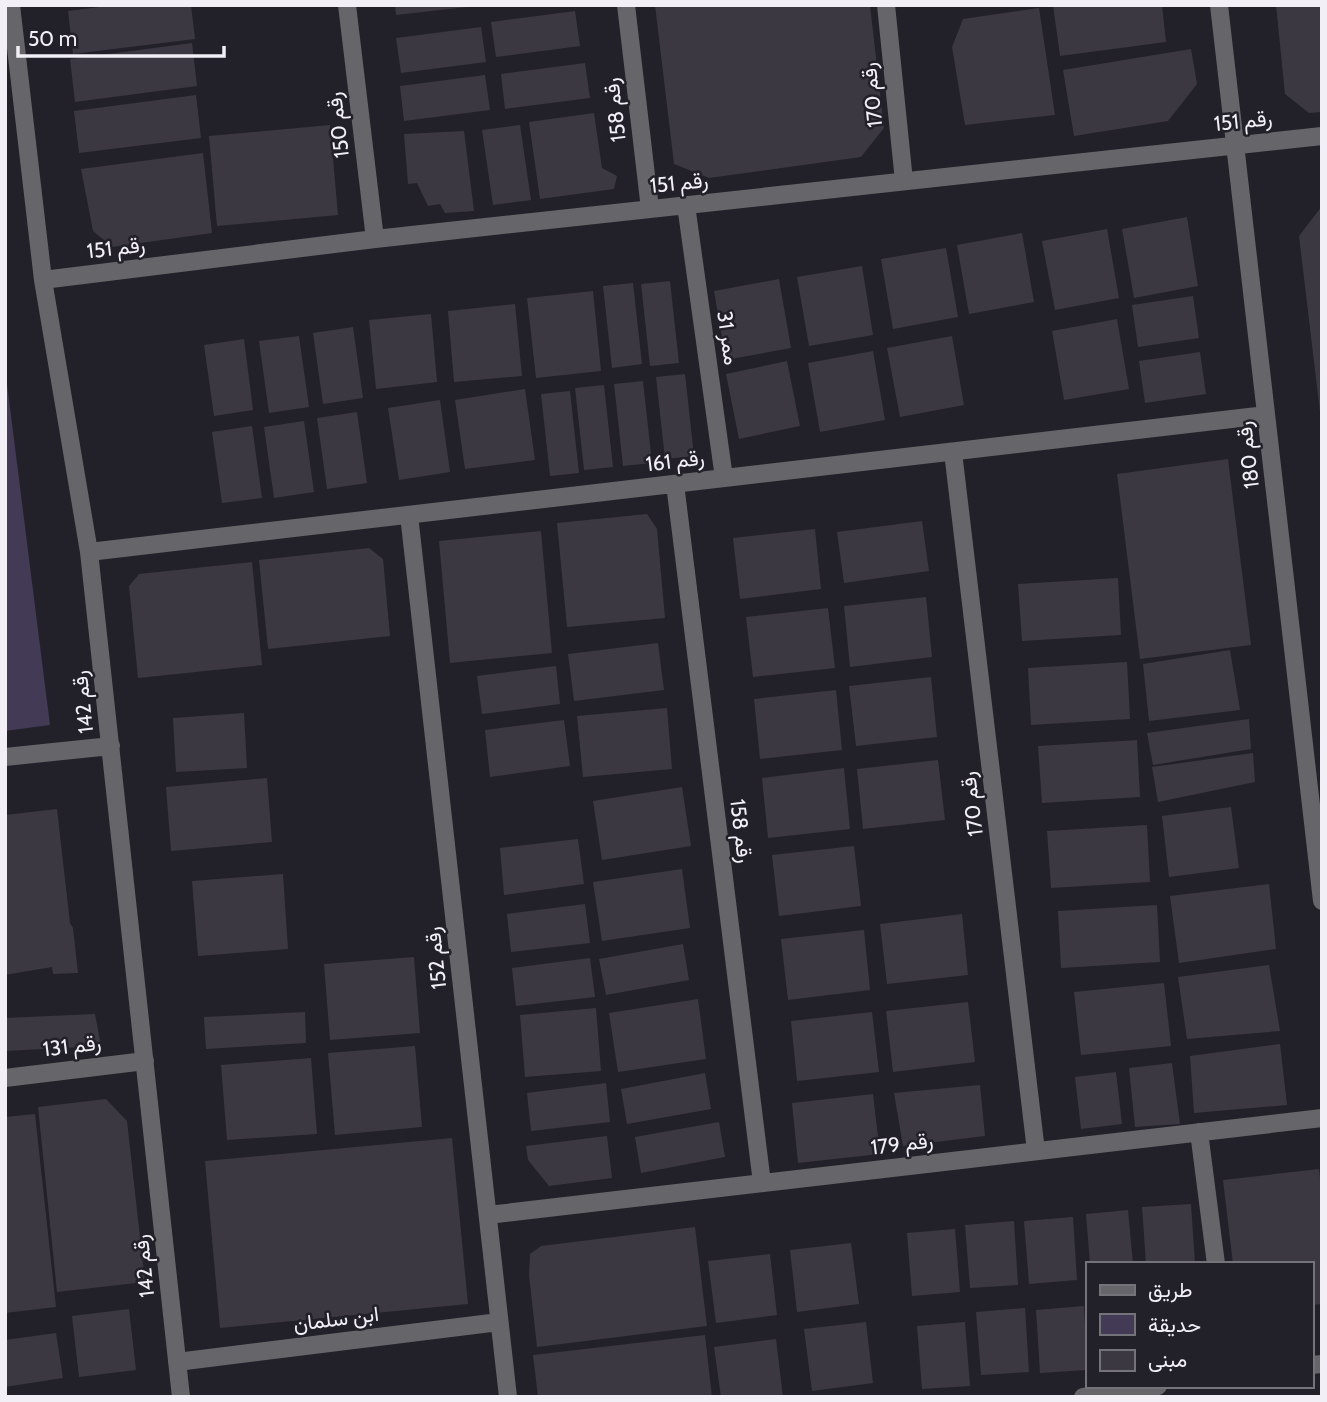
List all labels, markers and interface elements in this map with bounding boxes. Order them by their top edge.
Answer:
scale bar [18,14,224,58]
text: 50 m [28,26,77,51]
street label: رقم 170 [856,61,889,129]
street label: رقم 158 [598,76,633,144]
street label: رقم 150 [321,90,356,159]
street label: رقم 151 [1213,105,1274,138]
street label: رقم 151 [649,167,710,200]
street label: رقم 151 [85,232,147,265]
street label: ممر 31 [711,309,745,367]
street label: رقم 180 [1231,420,1266,490]
street label: رقم 161 [644,445,706,478]
street label: رقم 142 [67,669,100,735]
street label: رقم 170 [955,770,990,838]
street label: رقم 158 [723,797,758,865]
street label: رقم 152 [420,925,453,990]
street label: رقم 131 [41,1030,103,1063]
street label: رقم 179 [869,1127,935,1162]
street label: رقم 142 [128,1233,161,1299]
legend [1086,1262,1313,1388]
text: طريق [1148,1277,1193,1303]
street label: ابن سلمان [292,1301,380,1336]
text: حديقة [1148,1312,1201,1337]
text: مبنى [1148,1347,1187,1372]

